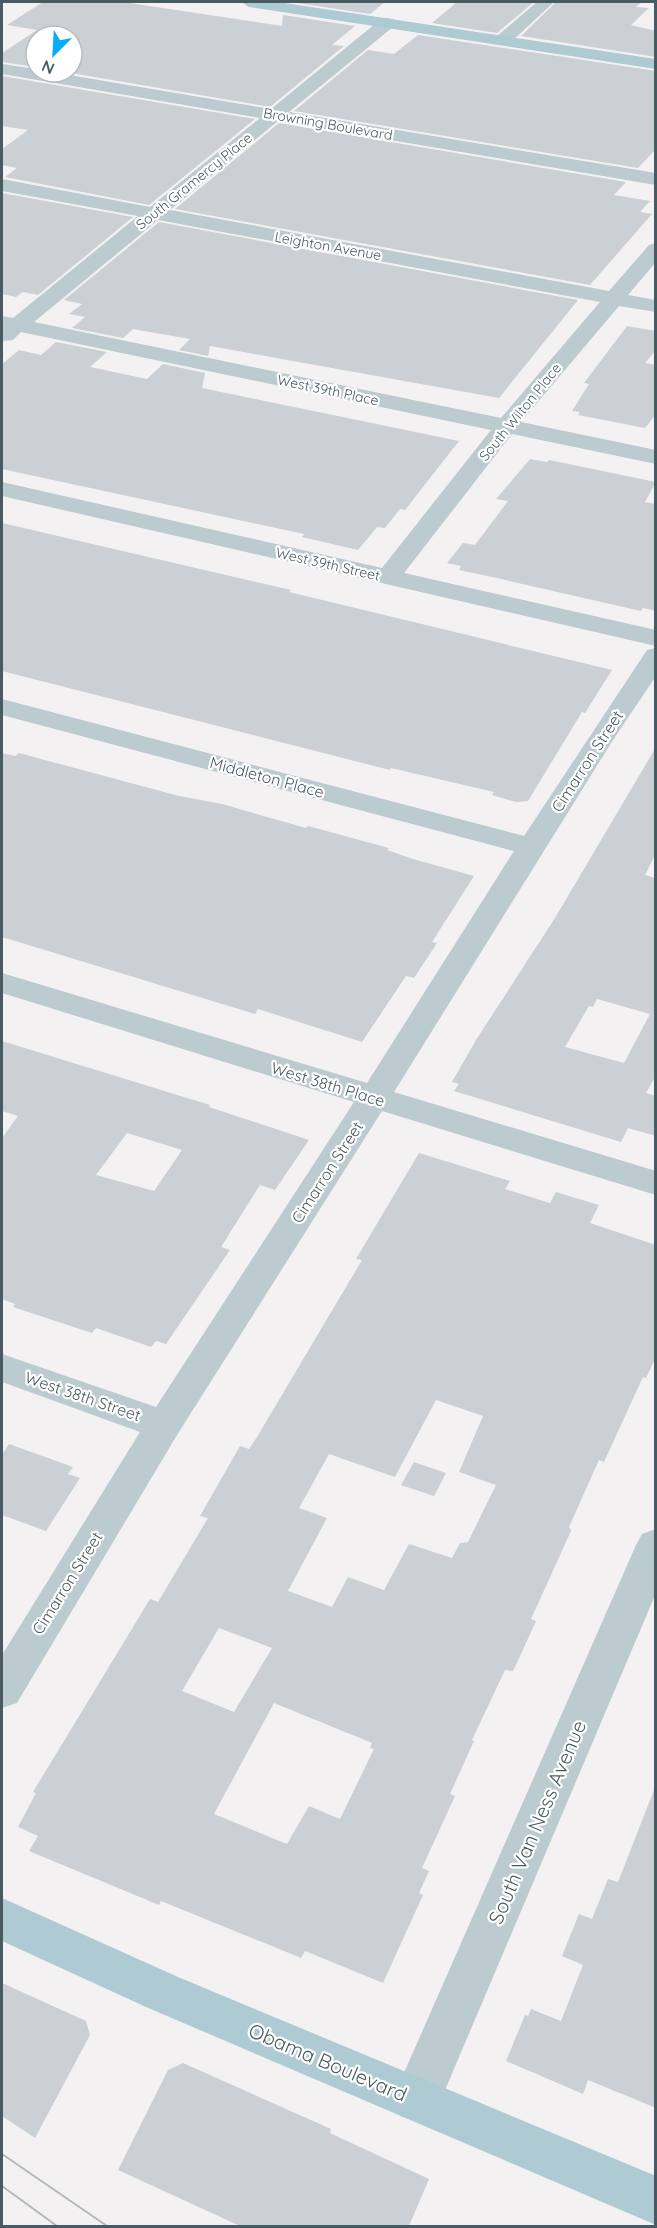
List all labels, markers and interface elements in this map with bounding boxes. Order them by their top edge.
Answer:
north arrow [24,24,84,84]
text: N [38,56,57,79]
street label: Browning Boulevard [262,104,394,144]
street label: South Gramercy Place [132,129,256,233]
street label: Leighton Avenue [273,228,383,264]
street label: South Wilton Place [475,359,565,465]
street label: West 39th Place [276,370,380,410]
street label: West 39th Street [274,543,382,585]
street label: Cimarron Street [547,706,627,816]
street label: Middleton Place [208,752,326,802]
street label: West 38th Place [269,1057,387,1111]
street label: Cimarron Street [287,1117,367,1227]
street label: West 38th Street [22,1367,144,1425]
street label: Cimarron Street [27,1528,107,1638]
street label: South Van Ness Avenue [483,1716,591,1928]
street label: Obama Boulevard [245,2017,411,2107]

